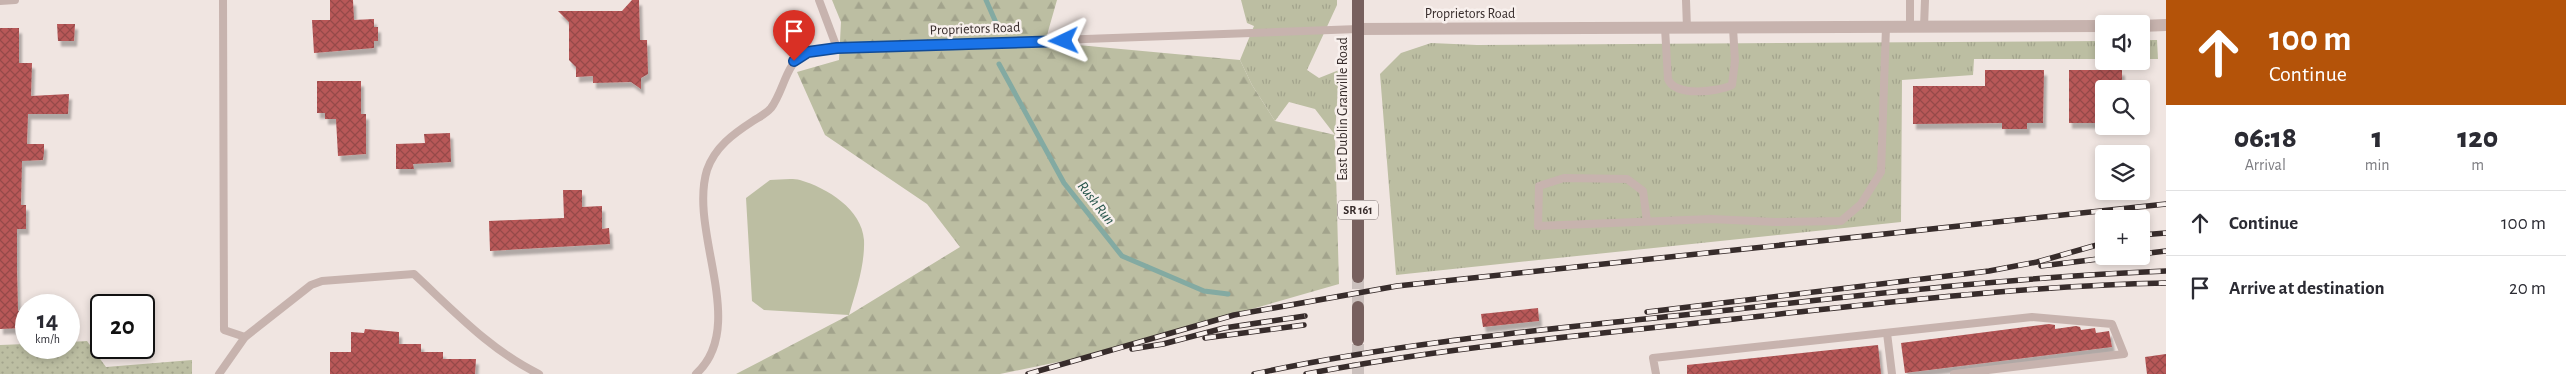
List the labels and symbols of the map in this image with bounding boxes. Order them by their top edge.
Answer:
street label: Proprietors Road [1425,7,1515,21]
pin [773,10,815,61]
position arrow [1037,14,1089,66]
street label: Proprietors Road [929,20,1021,38]
street label: East Dublin Granville Road [1336,37,1350,181]
water label: Rush Run [1075,179,1117,227]
road number: SR 161 [1338,200,1378,220]
speed limit sign: 20 [90,294,155,359]

